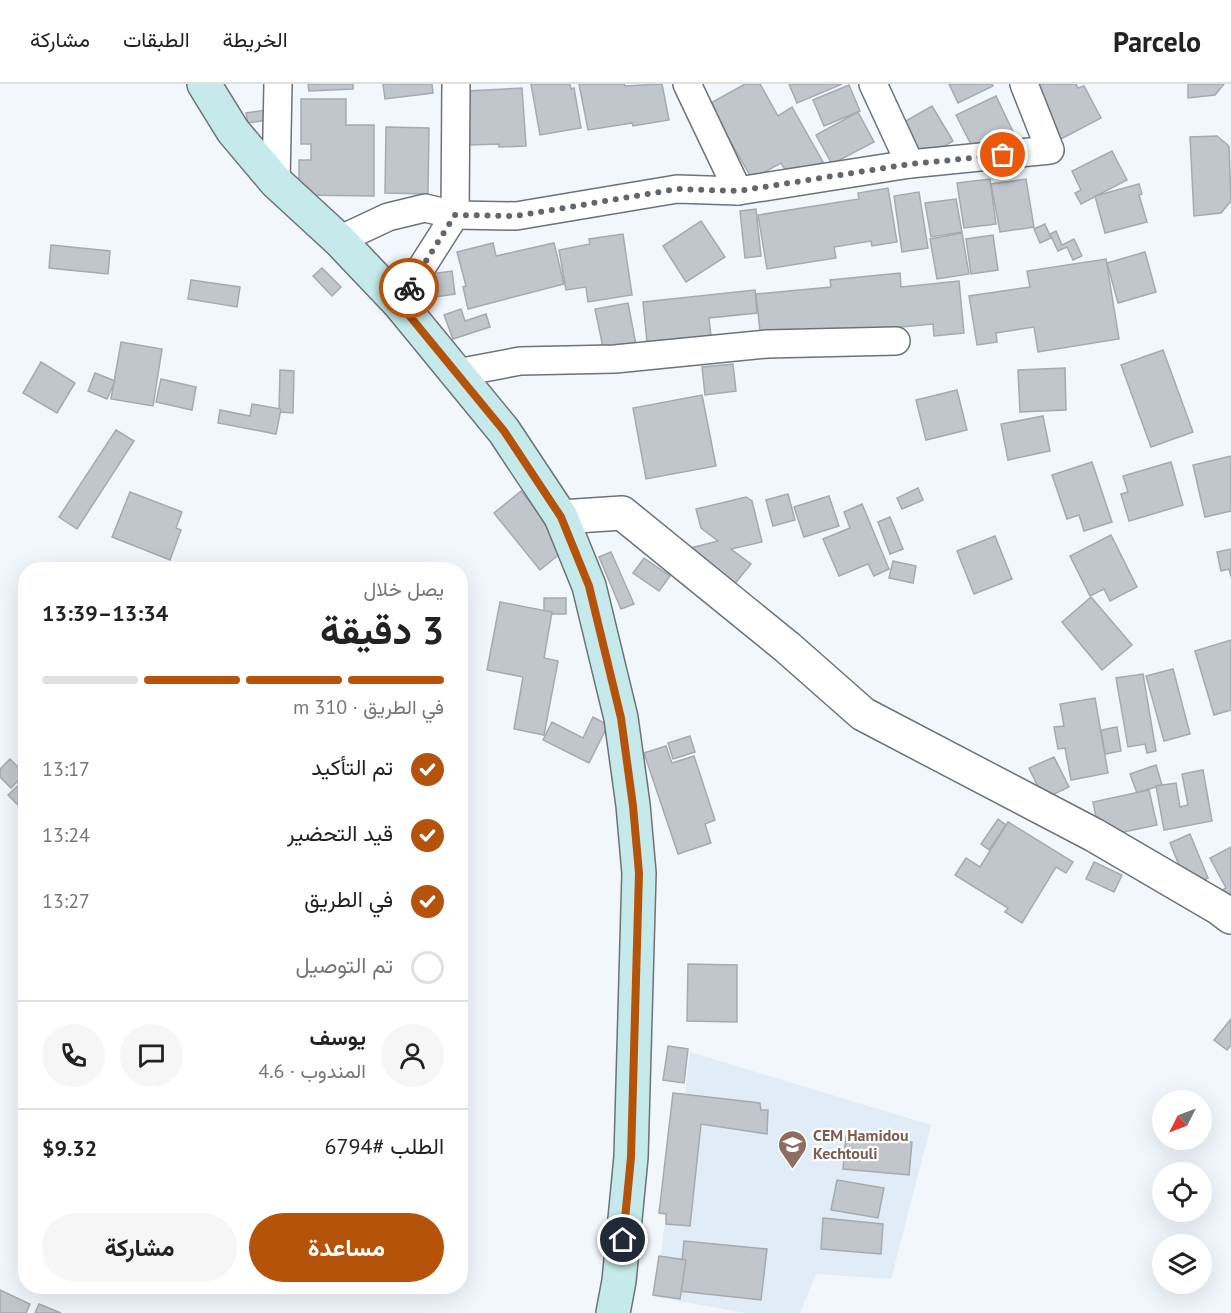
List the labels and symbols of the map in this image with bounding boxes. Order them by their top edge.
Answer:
pin [977,129,1028,180]
courier [379,258,439,318]
north arrow [1152,1090,1212,1150]
place label: CEM Hamidou Kechtouli [813,1125,909,1163]
school or university icon: CEM Hamidou Kechtouli [776,1128,808,1170]
pin [597,1214,648,1265]

